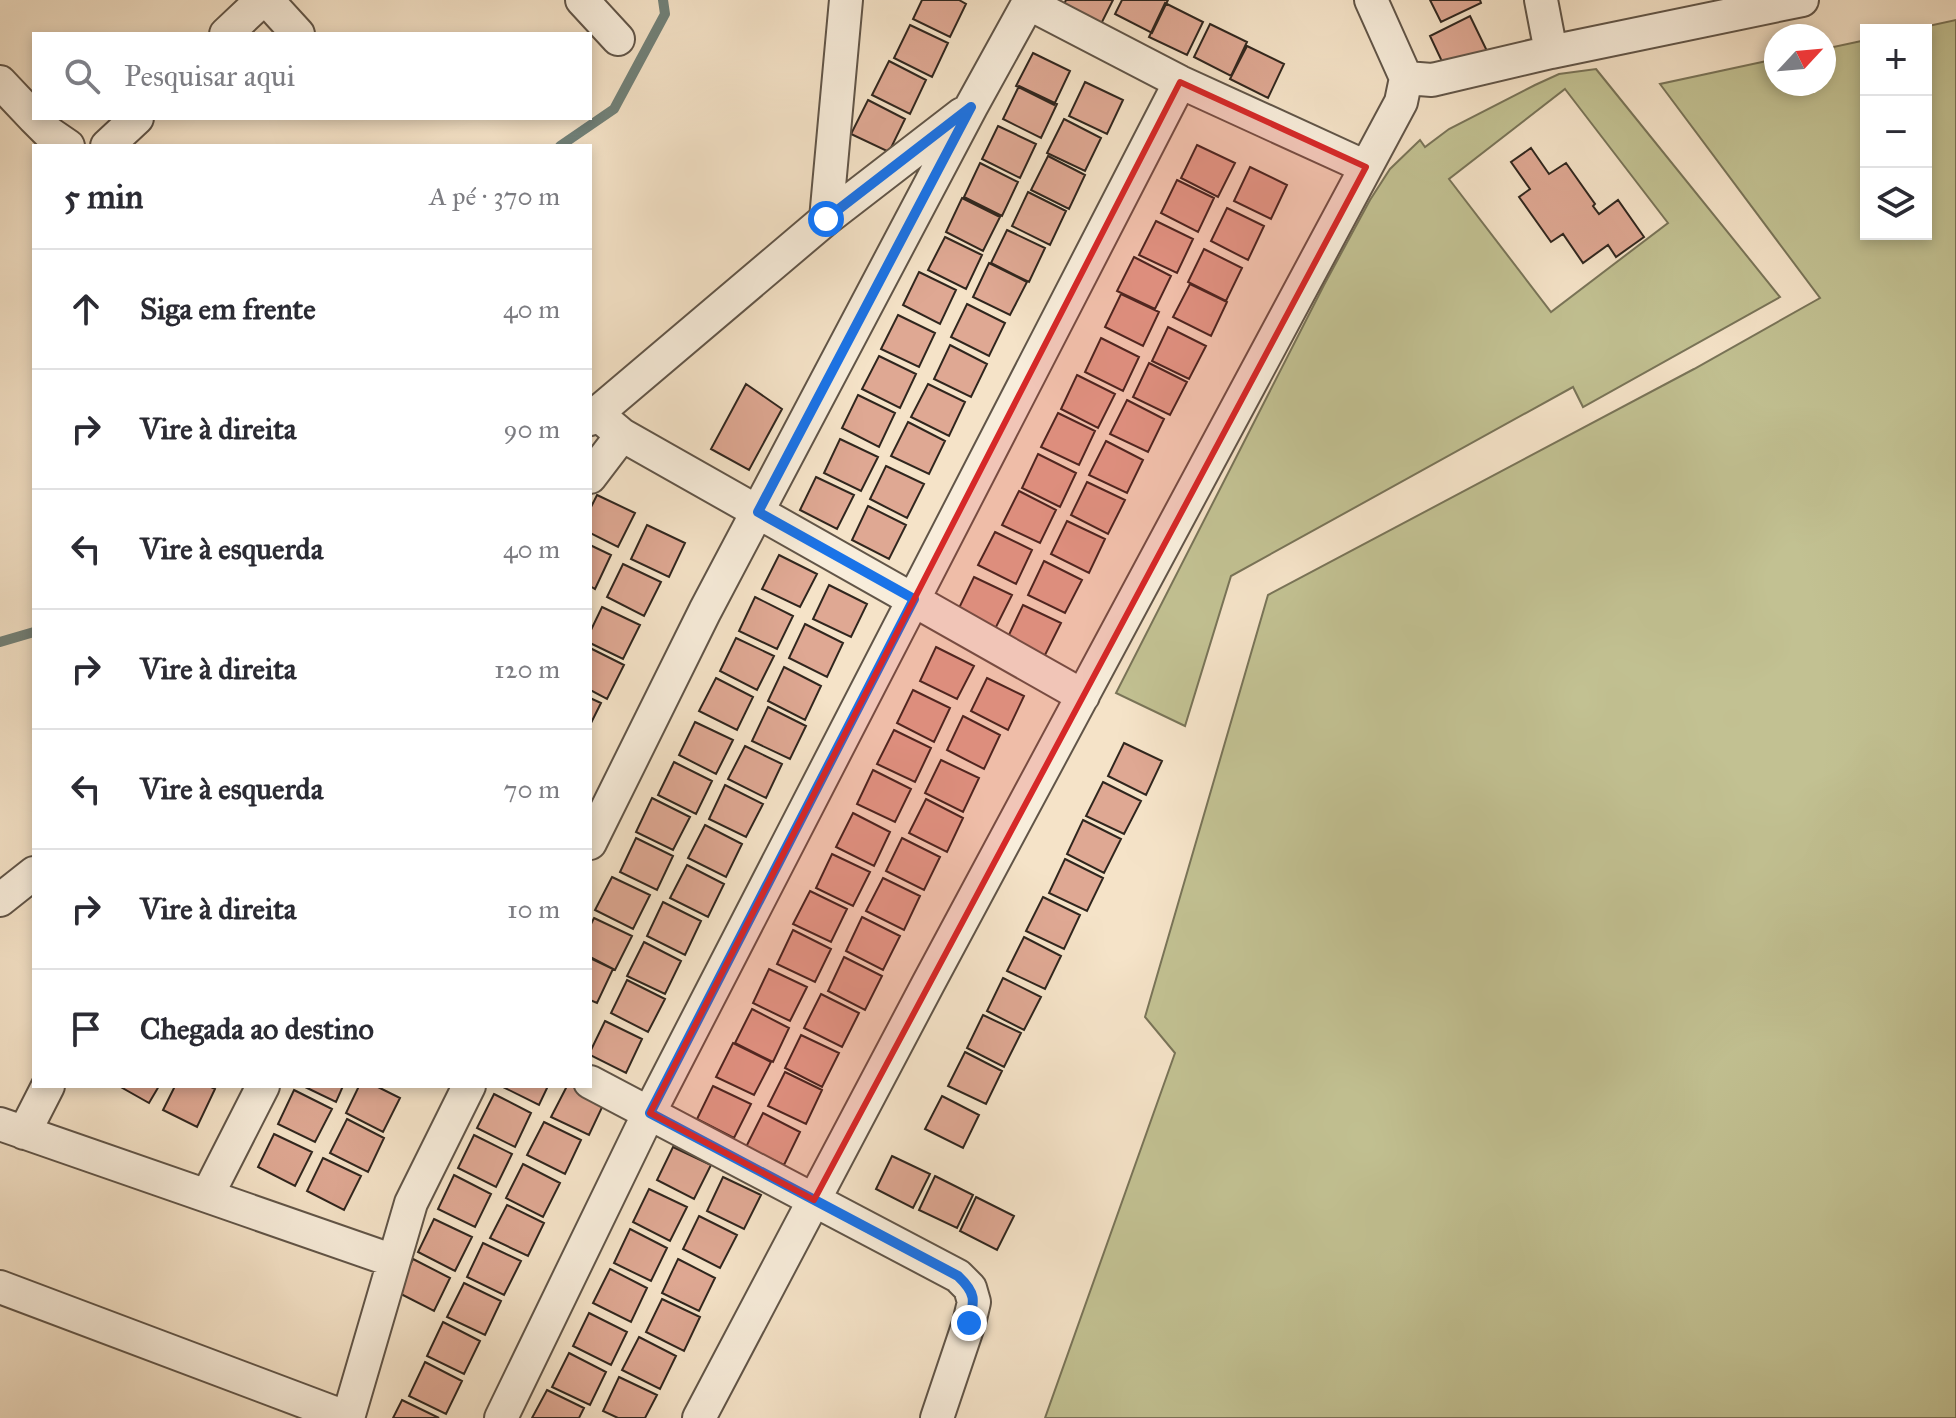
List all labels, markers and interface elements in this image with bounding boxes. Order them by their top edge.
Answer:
north arrow [1764,24,1836,96]
map controls [1860,24,1932,240]
button: + [1860,24,1932,96]
search box [32,32,592,120]
icon: search [60,54,104,98]
text: Pesquisar aqui [124,58,295,94]
button: − [1860,96,1932,168]
button: layers [1860,168,1932,240]
text: 5 min [64,176,143,217]
text: A pé · 370 m [429,180,560,212]
route start [808,201,844,237]
icon: ahead [64,287,108,331]
text: Siga em frente [140,291,316,327]
text: 40 m [503,293,560,325]
icon: right [64,407,108,451]
text: Vire à direita [140,411,296,447]
text: 90 m [503,413,560,445]
icon: left [64,527,108,571]
text: Vire à esquerda [140,531,323,567]
text: 40 m [503,533,560,565]
icon: right [64,647,108,691]
text: Vire à direita [140,651,296,687]
text: 120 m [494,653,560,685]
icon: left [64,767,108,811]
text: Vire à esquerda [140,771,323,807]
text: 70 m [504,773,560,805]
icon: right [64,887,108,931]
text: Vire à direita [140,891,296,927]
text: 10 m [507,893,560,925]
icon: arrive [64,1007,108,1051]
text: Chegada ao destino [140,1011,374,1047]
route end [951,1305,987,1341]

